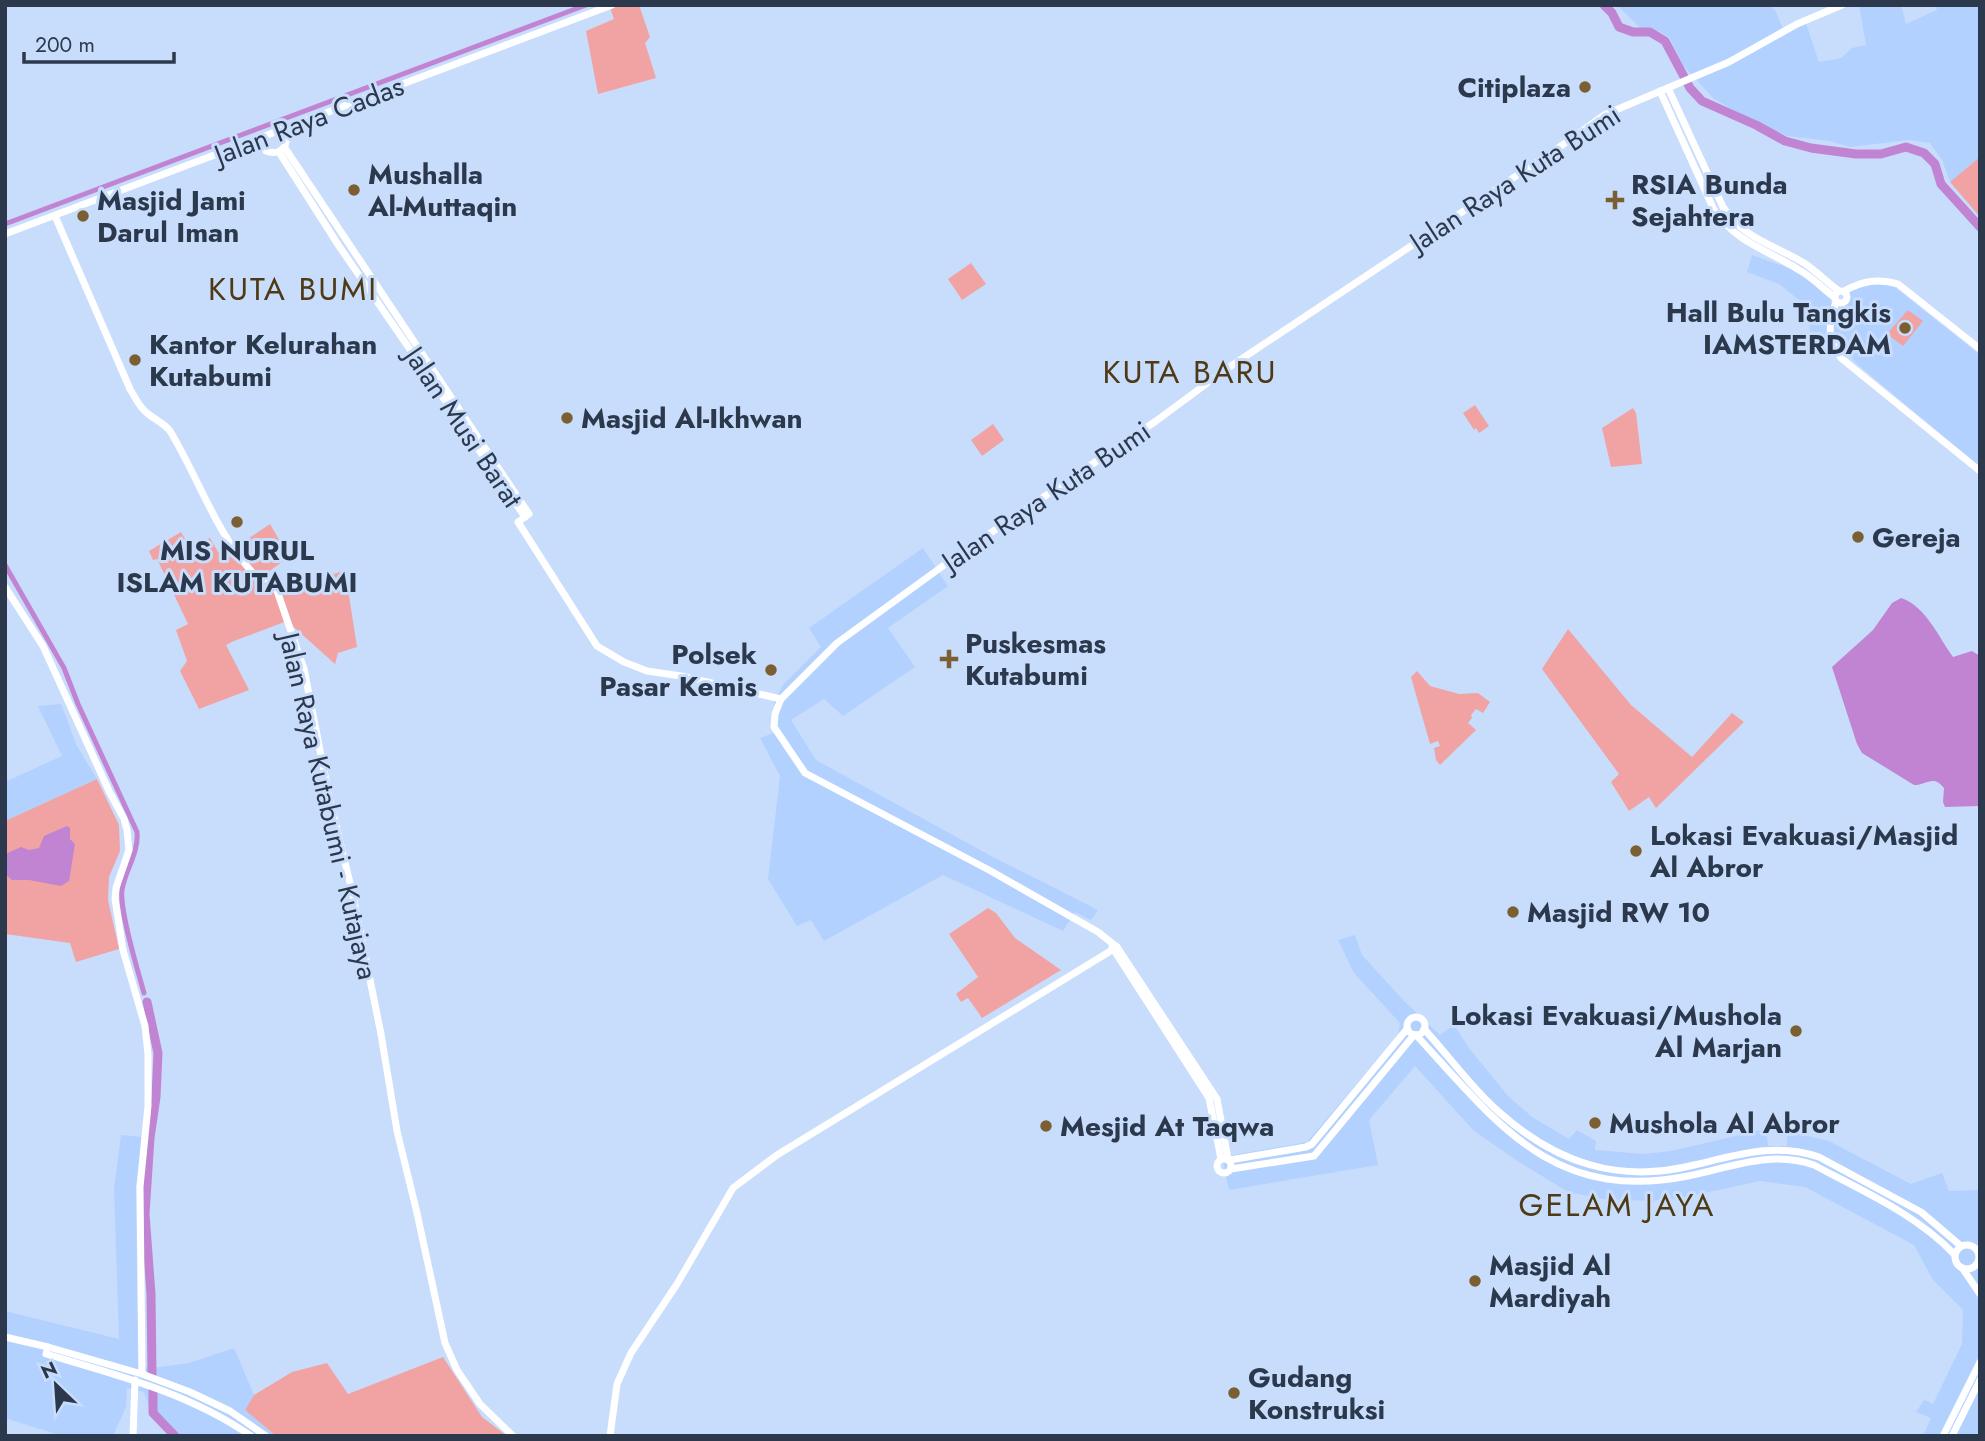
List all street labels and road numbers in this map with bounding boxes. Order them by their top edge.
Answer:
street label: Jalan Raya Cadas [205,66,410,177]
street label: Jalan Raya Kuta Bumi [1398,95,1629,264]
street label: Jalan Musi Barat [392,335,533,516]
street label: Jalan Raya Kuta Bumi [930,411,1159,584]
street label: Jalan Raya Kutabumi - Kutajaya [268,625,388,984]

